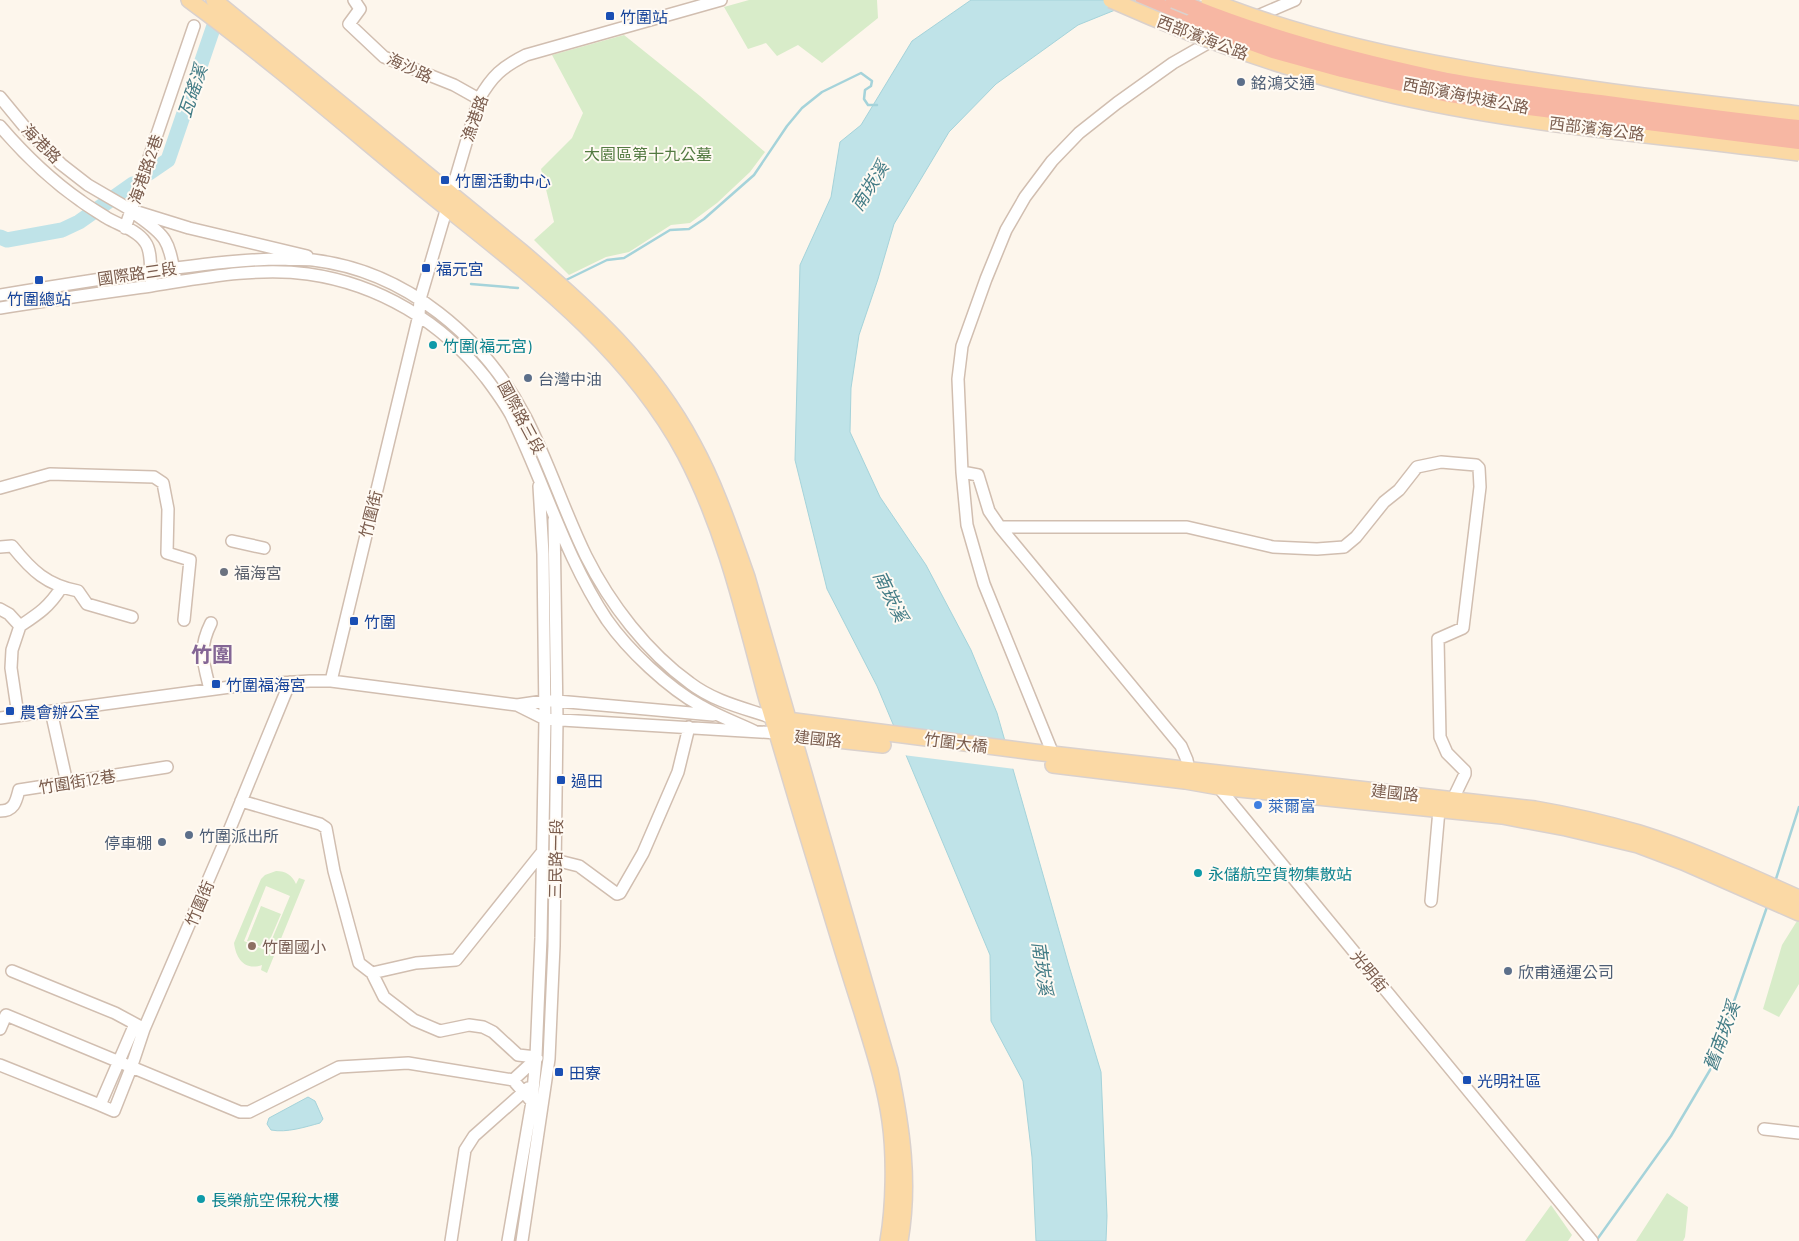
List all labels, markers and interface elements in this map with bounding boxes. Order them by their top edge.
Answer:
place label: 竹圍站 [620,7,668,26]
marker: 竹圍站 [604,10,616,22]
street label: 西部濱海公路 [1155,11,1251,63]
street label: 海沙路 [384,48,436,86]
water label: 瓦磘溪 [173,59,212,120]
place label: 銘鴻交通 [1251,73,1315,92]
street label: 西部濱海快速公路 [1401,73,1531,117]
marker: 銘鴻交通 [1235,76,1247,88]
street label: 漁港路 [457,92,491,144]
street label: 西部濱海公路 [1548,113,1646,143]
street label: 海港路 [18,119,66,167]
street label: 海港路2巷 [124,132,166,206]
park label: 大園區第十九公墓 [584,144,712,163]
water label: 南崁溪 [845,155,894,215]
place label: 竹圍活動中心 [455,171,551,190]
marker: 竹圍活動中心 [439,174,451,186]
street label: 國際路三段 [96,258,178,288]
place label: 福元宮 [436,259,484,278]
marker: 福元宮 [420,262,432,274]
marker: 竹圍總站 [33,274,45,286]
place label: 竹圍總站 [7,289,71,308]
place label: 竹圍(福元宮) [443,336,532,355]
marker: 竹圍(福元宮) [427,339,439,351]
place label: 台灣中油 [538,369,602,388]
marker: 台灣中油 [522,372,534,384]
street label: 國際路三段 [495,377,549,457]
street label: 竹圍街 [355,488,385,540]
place label: 福海宮 [234,563,282,582]
marker: 福海宮 [218,566,230,578]
water label: 南崁溪 [869,567,914,628]
place label: 竹圍 [364,612,396,631]
marker: 竹圍 [348,615,360,627]
district label: 竹圍 [191,641,233,666]
place label: 竹圍福海宮 [226,675,306,694]
marker: 竹圍福海宮 [210,678,222,690]
place label: 農會辦公室 [20,702,100,721]
marker: 農會辦公室 [4,705,16,717]
street label: 建國路 [793,726,843,750]
street label: 竹圍大橋 [923,729,989,755]
street label: 竹圍街12巷 [37,766,117,796]
place label: 過田 [571,771,603,790]
marker: 過田 [555,774,567,786]
street label: 建國路 [1370,780,1420,804]
place label: 萊爾富 [1268,796,1316,815]
marker: 萊爾富 [1252,799,1264,811]
street label: 三民路一段 [545,819,565,899]
place label: 竹圍派出所 [199,826,279,845]
marker: 竹圍派出所 [183,829,195,841]
place label: 停車棚 [104,833,152,852]
marker: 停車棚 [156,836,168,848]
place label: 永儲航空貨物集散站 [1208,864,1352,883]
marker: 永儲航空貨物集散站 [1192,867,1204,879]
street label: 竹圍街 [181,877,217,929]
place label: 竹圍國小 [262,937,326,956]
marker: 竹圍國小 [246,940,258,952]
water label: 南崁溪 [1028,940,1058,999]
street label: 光明街 [1348,946,1392,996]
place label: 欣甫通運公司 [1518,962,1614,981]
marker: 欣甫通運公司 [1502,965,1514,977]
water label: 舊南崁溪 [1698,996,1745,1074]
place label: 田寮 [569,1063,601,1082]
marker: 田寮 [553,1066,565,1078]
place label: 光明社區 [1477,1071,1541,1090]
marker: 光明社區 [1461,1074,1473,1086]
place label: 長榮航空保稅大樓 [211,1190,339,1209]
marker: 長榮航空保稅大樓 [195,1193,207,1205]

